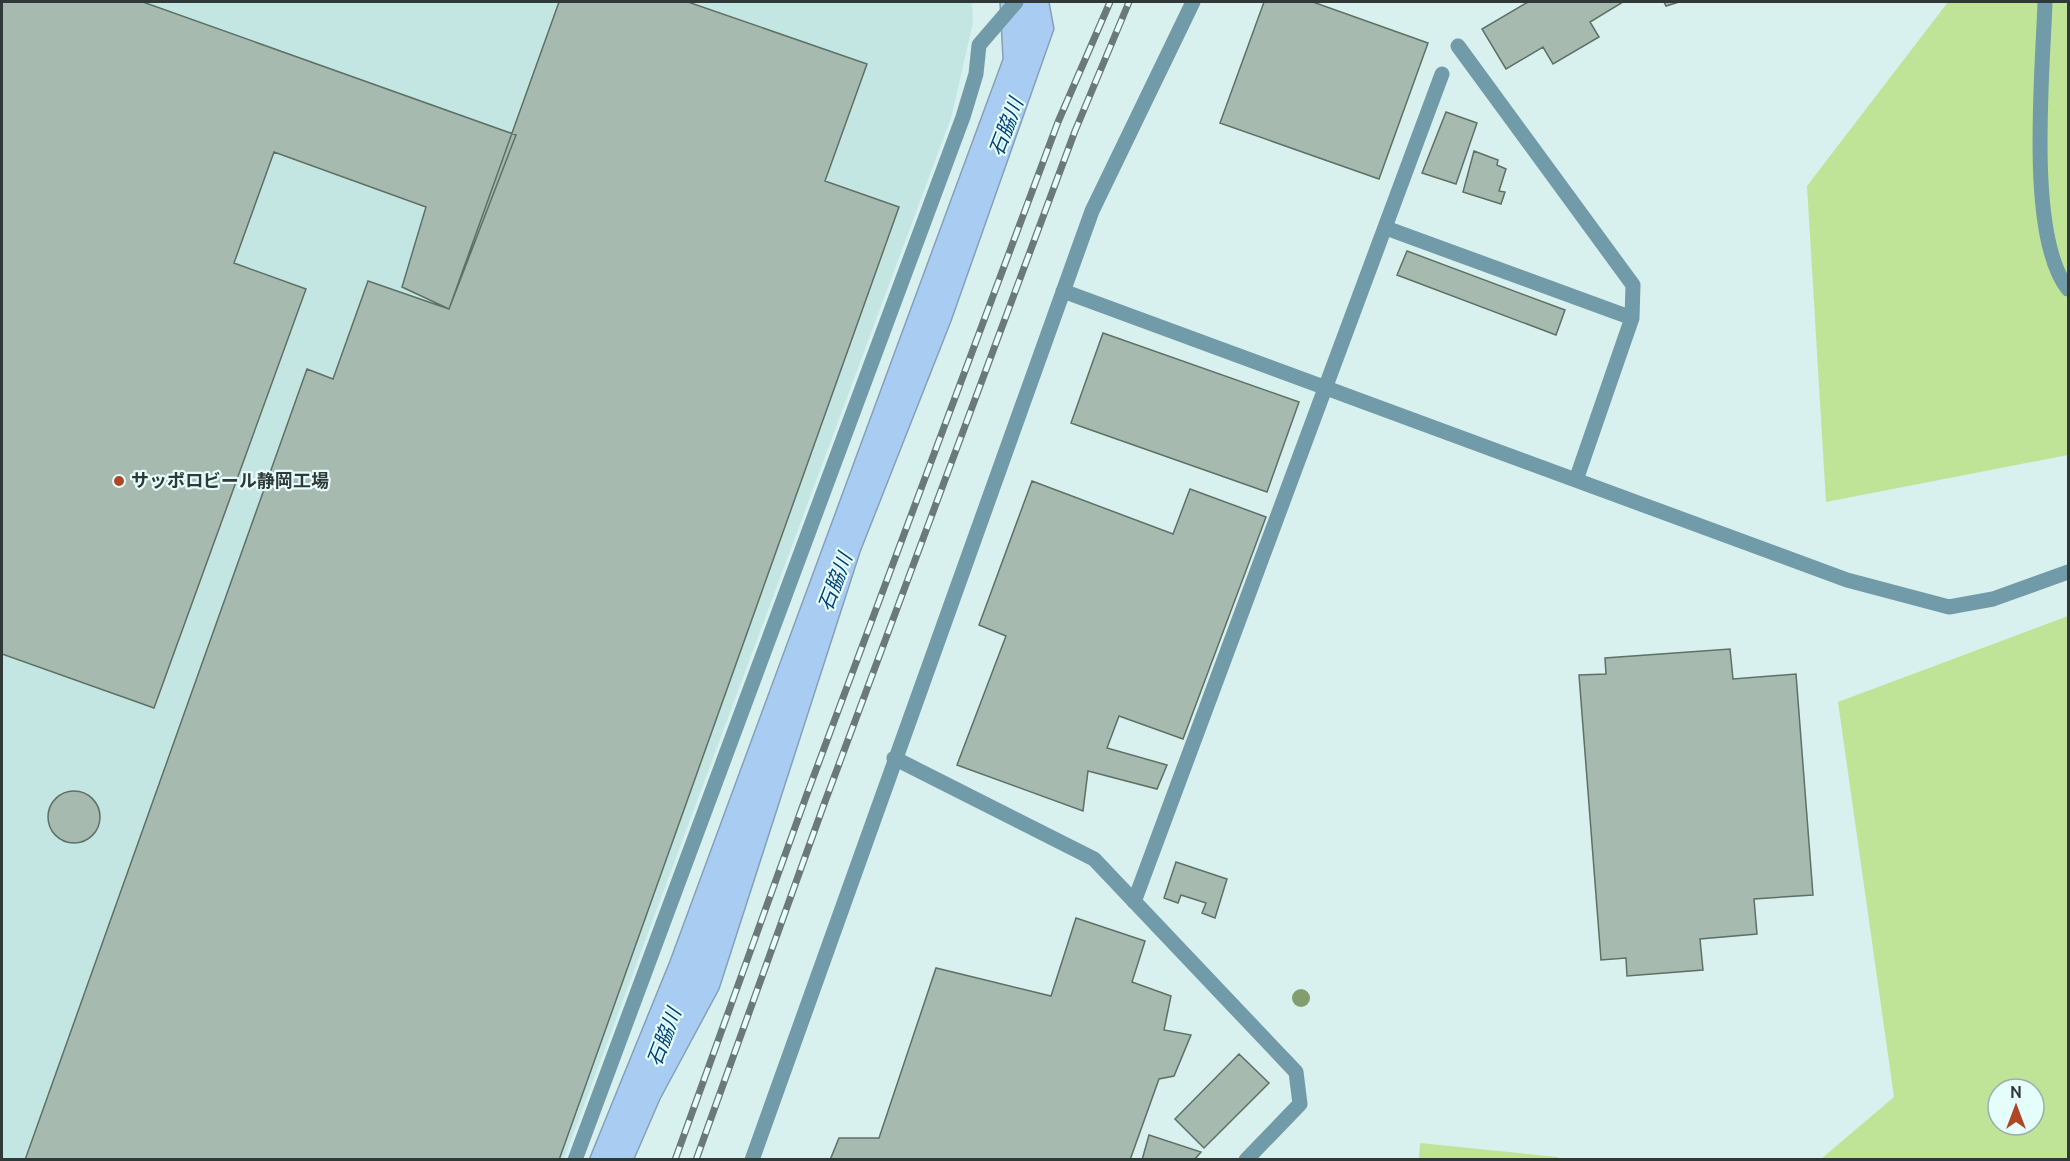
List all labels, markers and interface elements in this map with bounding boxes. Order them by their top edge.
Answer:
water label: 石脇川 [984,93,1028,159]
place label: サッポロビール静岡工場 [131,470,329,490]
marker: サッポロビール静岡工場 [112,474,126,488]
water label: 石脇川 [813,548,857,614]
water label: 石脇川 [642,1003,686,1069]
north arrow [1986,1077,2046,1137]
text: N [2010,1083,2022,1101]

